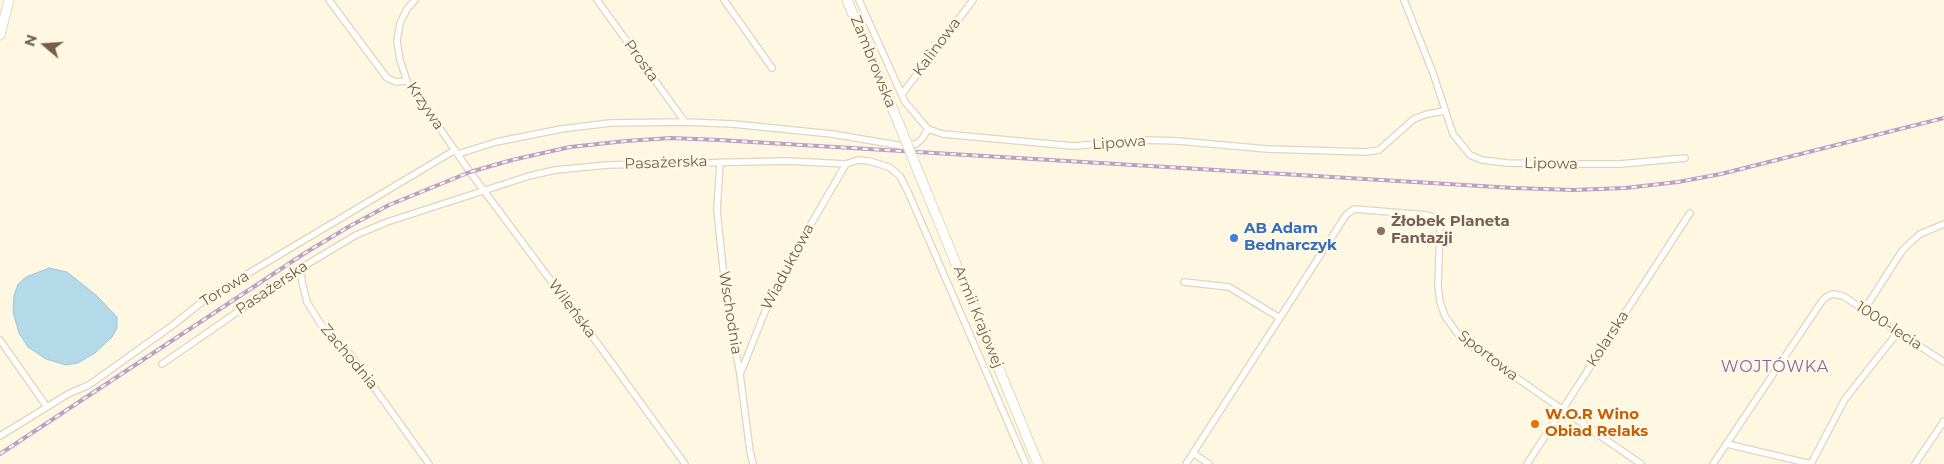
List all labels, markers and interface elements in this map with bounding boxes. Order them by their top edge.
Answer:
street label: Zambrowska [846,13,900,111]
street label: Kalinowa [909,14,965,80]
north arrow [20,20,70,70]
text: N [20,32,41,49]
street label: Prosta [620,36,662,86]
street label: Krzywa [403,79,447,133]
street label: Lipowa [1091,132,1147,154]
street label: Pasażerska [624,153,708,173]
street label: Lipowa [1524,155,1578,173]
place label: Żłobek Planeta Fantazji [1391,213,1510,248]
place label: AB Adam Bednarczyk [1244,220,1337,255]
street label: Wiaduktowa [758,221,818,313]
marker: Żłobek Planeta Fantazji [1375,225,1387,237]
marker: AB Adam Bednarczyk [1228,232,1240,244]
street label: Pasażerska [233,257,311,319]
street label: Armii Krajowej [949,263,1007,371]
street label: Torowa [197,267,253,311]
street label: Wschodnia [715,270,745,356]
street label: Wileńska [544,276,600,342]
street label: 1000-lecia [1852,298,1926,354]
street label: Kolarska [1583,307,1633,371]
street label: Zachodnia [316,321,382,393]
street label: Sportowa [1454,327,1522,385]
district label: WOJTÓWKA [1720,357,1830,377]
place label: W.O.R Wino Obiad Relaks [1545,406,1648,441]
marker: W.O.R Wino Obiad Relaks [1529,418,1541,430]

